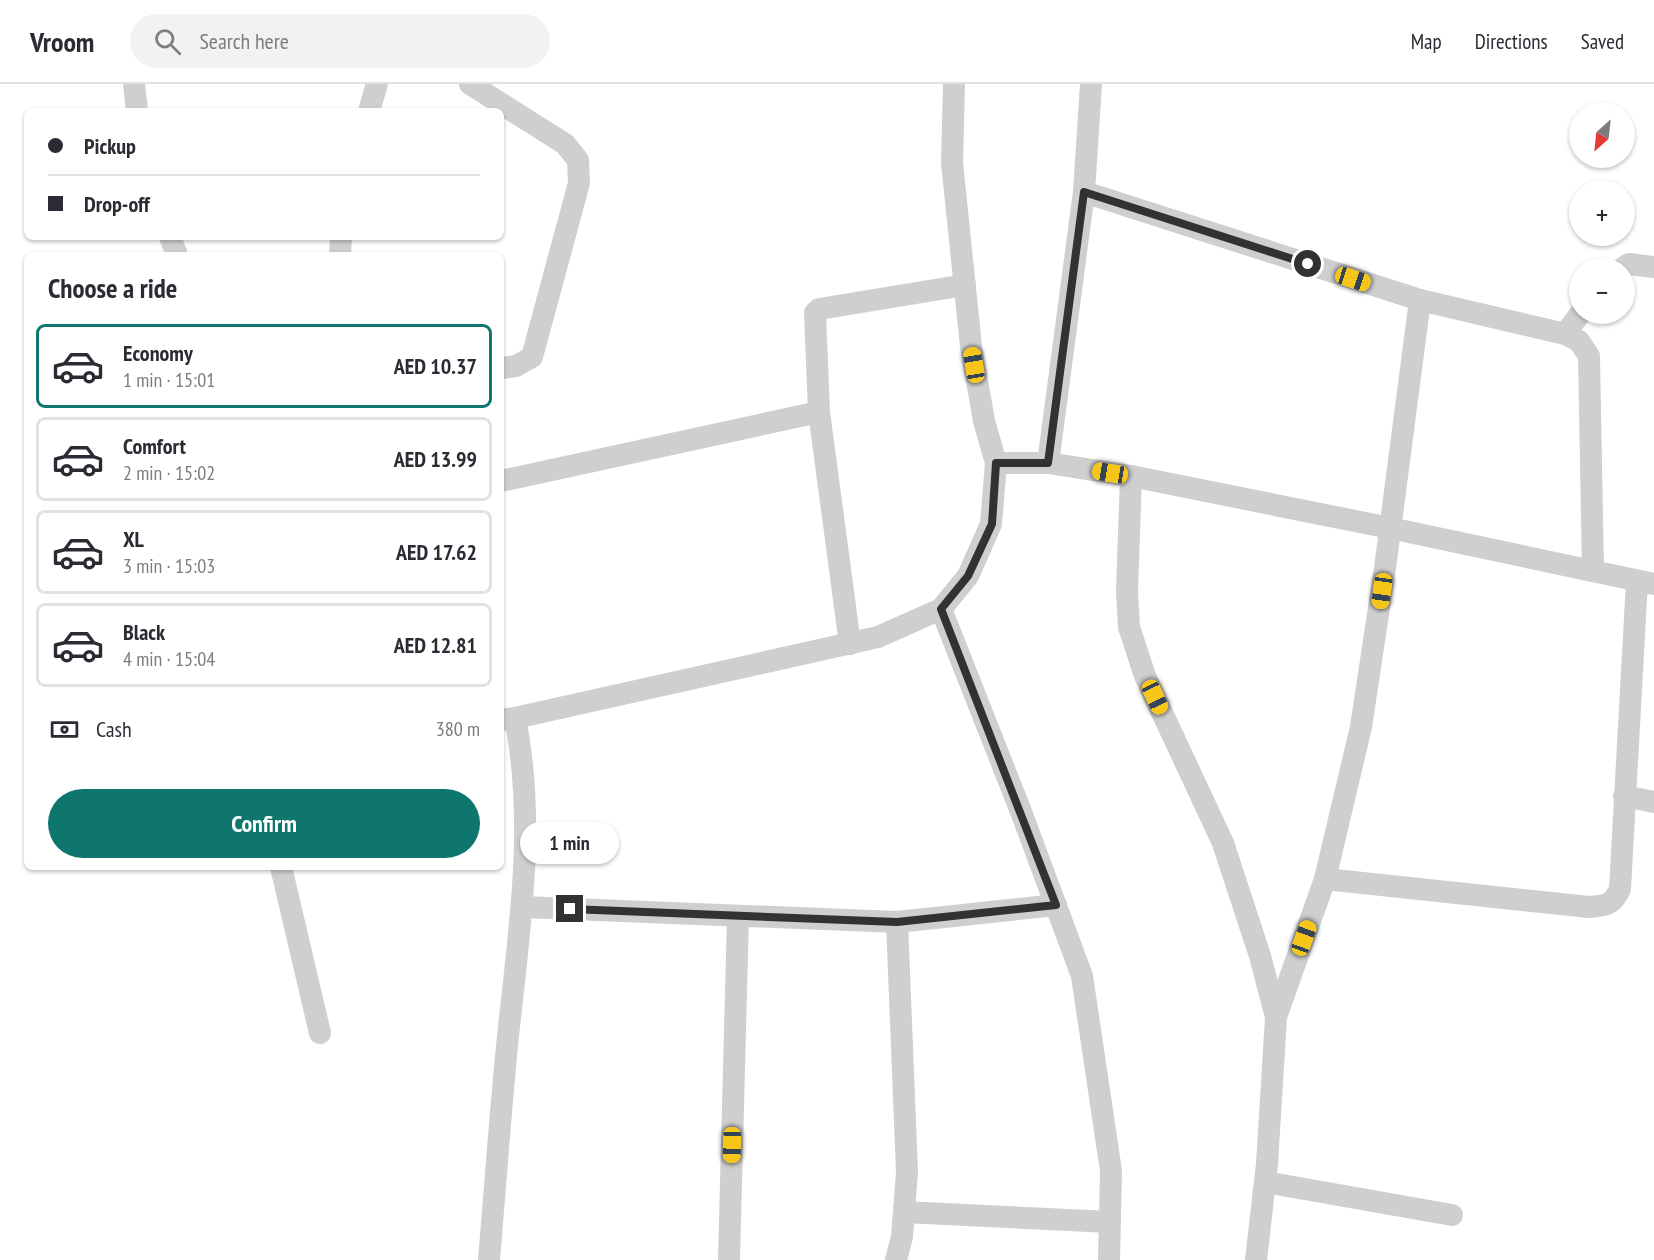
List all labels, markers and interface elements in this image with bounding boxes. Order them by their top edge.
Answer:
search box [130,14,550,68]
text: Vroom [30,23,94,60]
icon: search [151,25,184,58]
text: Search here [199,27,289,55]
text: Map [1411,28,1442,55]
text: Directions [1475,28,1548,55]
text: Saved [1581,28,1624,55]
north arrow [1569,102,1635,168]
map controls [1569,102,1635,324]
text: Pickup [84,132,136,160]
button: + [1569,180,1635,246]
text: Drop-off [84,190,150,218]
route start [1294,250,1321,277]
button: − [1569,258,1635,324]
car [1333,265,1373,293]
text: Choose a ride [48,271,177,305]
icon: car [51,339,105,393]
text: Economy [123,339,193,367]
car [962,346,986,384]
text: AED 10.37 [394,352,477,380]
text: 1 min · 15:01 [123,367,215,393]
icon: car [51,432,105,486]
text: Comfort [123,432,186,460]
text: AED 13.99 [394,445,477,473]
text: 2 min · 15:02 [123,460,215,486]
car [1091,461,1129,485]
icon: car [51,525,105,579]
text: XL [123,525,144,553]
text: AED 17.62 [396,538,477,566]
text: 3 min · 15:03 [123,553,215,579]
car [1371,572,1393,610]
icon: car [51,618,105,672]
text: Black [123,618,165,646]
text: AED 12.81 [394,631,477,659]
text: 4 min · 15:04 [123,646,215,672]
car [1139,677,1171,717]
icon: cash [48,713,81,746]
text: Cash [96,715,132,743]
text: 380 m [436,716,480,742]
button: Confirm [48,789,480,858]
callout: 1 min [520,822,620,864]
text: 1 min [549,830,590,856]
route end [556,895,583,922]
car [1289,918,1319,958]
car [723,1127,741,1163]

